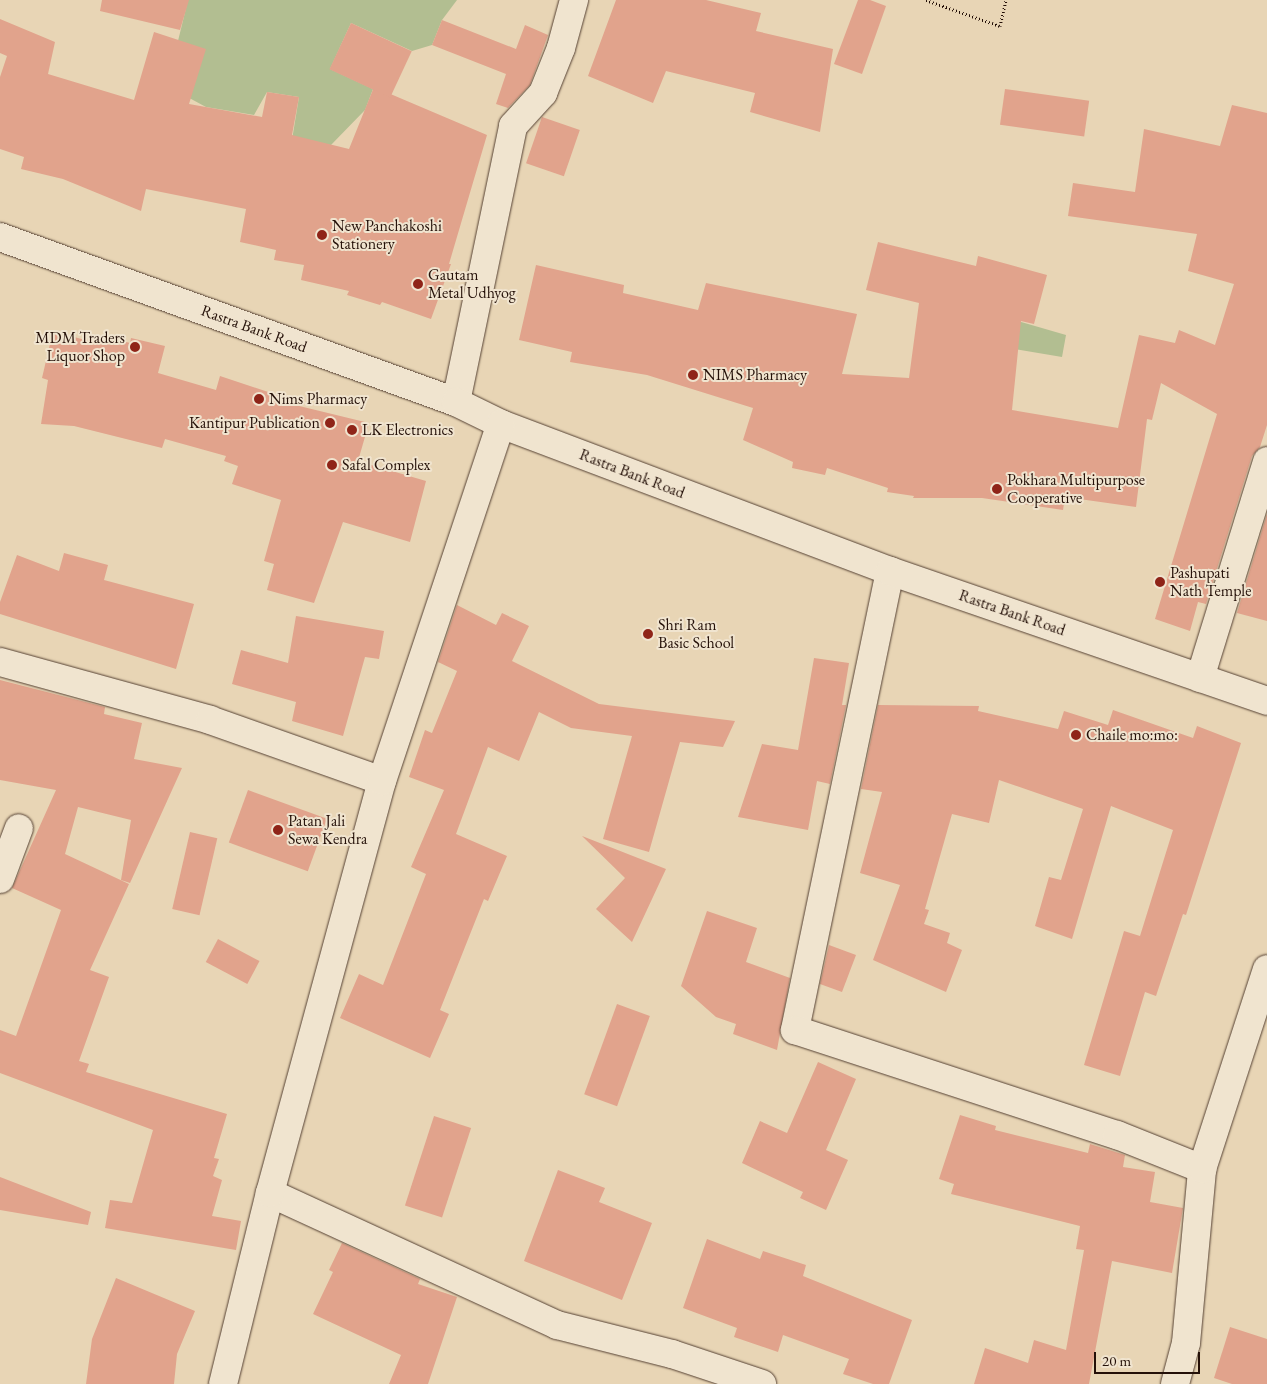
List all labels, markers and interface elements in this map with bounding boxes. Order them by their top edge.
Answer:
place label: New Panchakoshi Stationery [332,216,442,254]
marker: New Panchakoshi Stationery [316,229,328,241]
place label: Gautam Metal Udhyog [428,265,516,303]
marker: Gautam Metal Udhyog [412,278,424,290]
street label: Rastra Bank Road [198,301,310,357]
place label: MDM Traders Liquor Shop [35,328,125,366]
marker: MDM Traders Liquor Shop [129,341,141,353]
place label: NIMS Pharmacy [703,365,807,385]
marker: NIMS Pharmacy [687,369,699,381]
place label: Nims Pharmacy [269,389,367,409]
marker: Nims Pharmacy [253,393,265,405]
place label: Kantipur Publication [189,413,320,433]
marker: Kantipur Publication [324,417,336,429]
place label: LK Electronics [362,420,453,440]
marker: LK Electronics [346,424,358,436]
street label: Rastra Bank Road [577,445,687,503]
place label: Safal Complex [342,455,430,475]
marker: Safal Complex [326,459,338,471]
place label: Pokhara Multipurpose Cooperative [1007,470,1145,508]
marker: Pokhara Multipurpose Cooperative [991,483,1003,495]
place label: Pashupati Nath Temple [1170,563,1251,601]
marker: Pashupati Nath Temple [1154,576,1166,588]
street label: Rastra Bank Road [956,586,1068,640]
place label: Shri Ram Basic School [658,615,734,653]
marker: Shri Ram Basic School [642,628,654,640]
place label: Chaile mo:mo: [1086,725,1178,745]
marker: Chaile mo:mo: [1070,729,1082,741]
place label: Patan Jali Sewa Kendra [288,811,367,849]
marker: Patan Jali Sewa Kendra [272,824,284,836]
scale bar [1097,1342,1203,1374]
text: 20 m [1102,1351,1131,1370]

